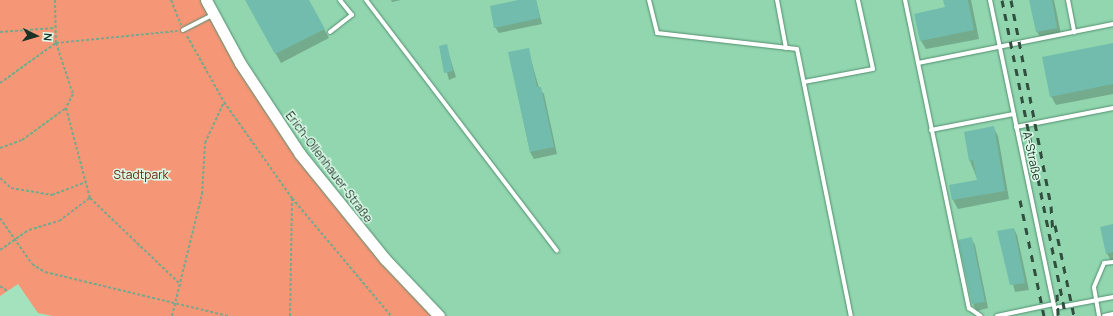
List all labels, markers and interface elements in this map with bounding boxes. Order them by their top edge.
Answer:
north arrow [16,16,56,56]
text: N [41,32,56,42]
street label: Erich-Ollenhauer-Straße [282,109,376,225]
street label: A-Straße [1020,130,1044,182]
park label: Stadtpark [114,168,168,182]

